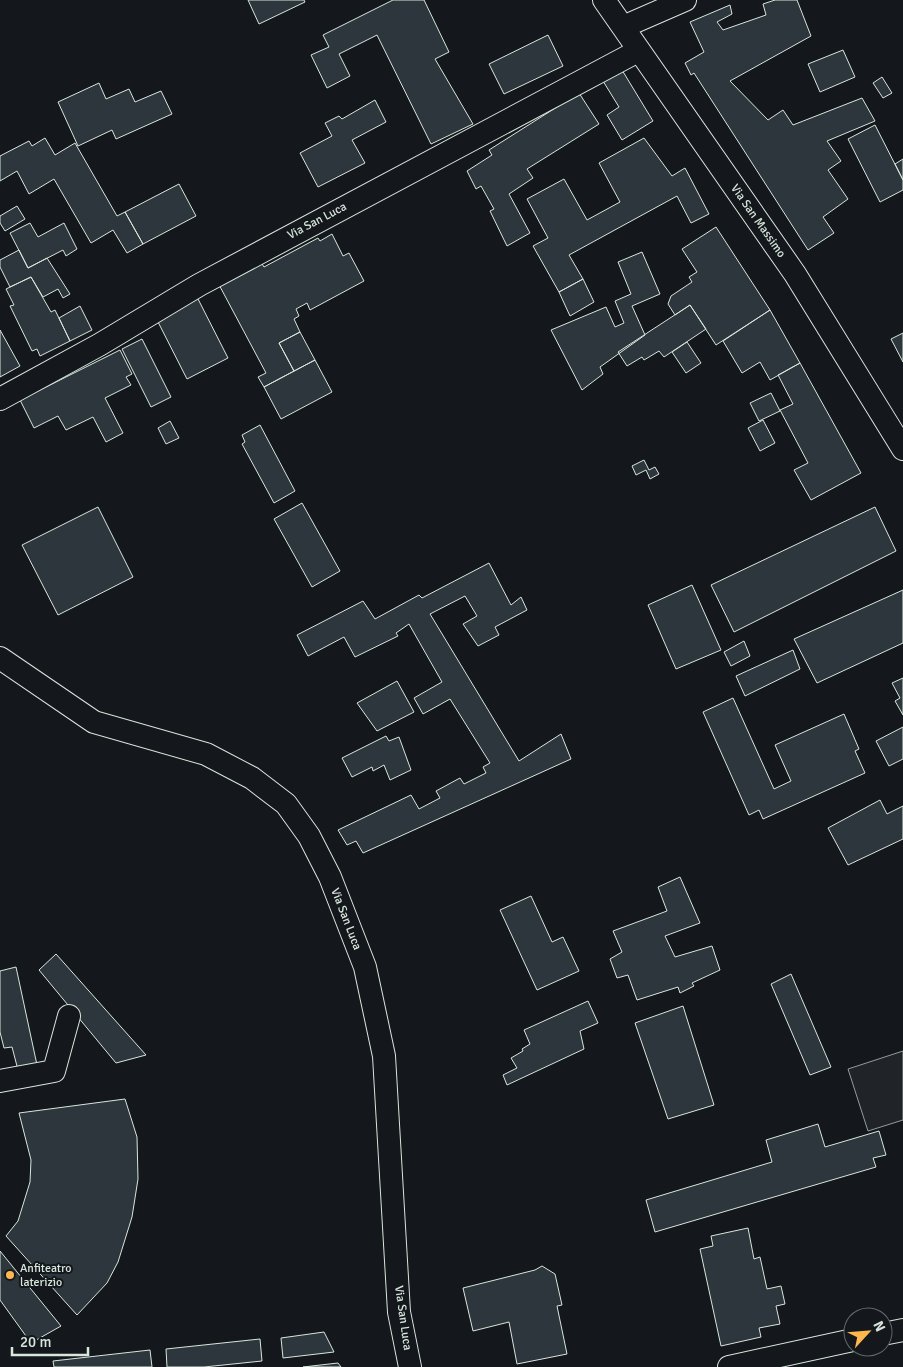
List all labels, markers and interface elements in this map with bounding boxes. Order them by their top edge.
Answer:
street label: Via San Massimo [727,181,789,261]
street label: Via San Luca [285,199,349,243]
street label: Via San Luca [327,886,365,952]
place label: Anfiteatro laterizio [20,1261,71,1290]
marker: Anfiteatro laterizio [4,1269,16,1281]
street label: Via San Luca [391,1285,415,1351]
north arrow [843,1307,893,1357]
text: N [869,1318,889,1335]
scale bar [12,1324,89,1356]
text: 20 m [20,1333,51,1351]

